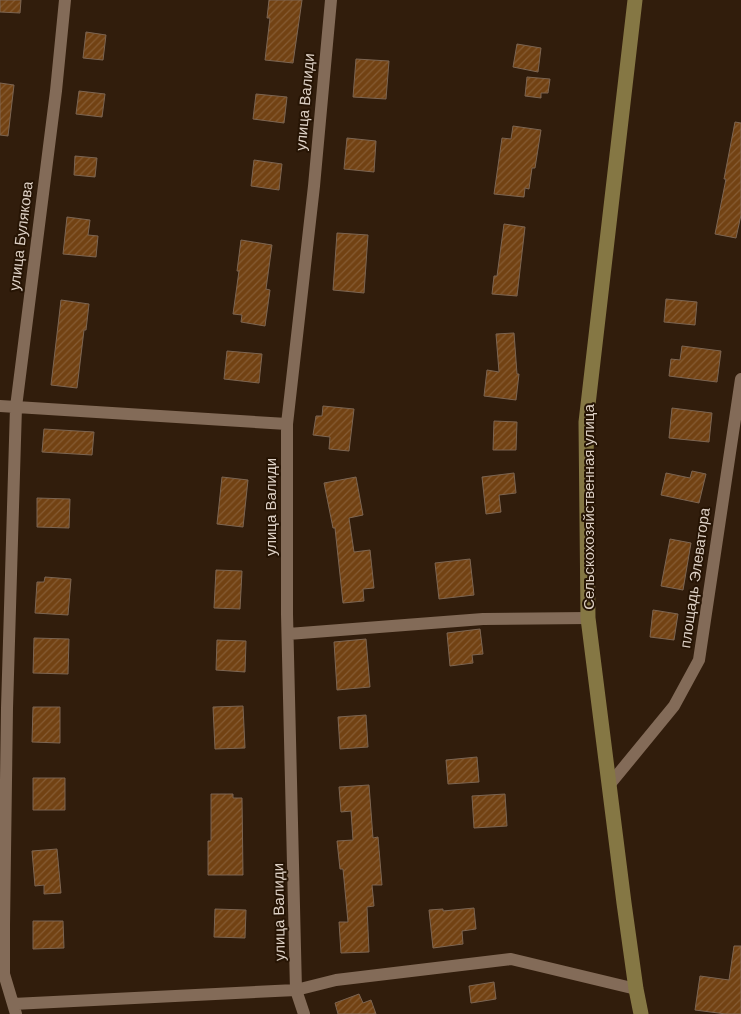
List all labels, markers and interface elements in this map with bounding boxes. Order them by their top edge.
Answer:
street label: улица Валиди [292,52,317,152]
street label: улица Булякова [5,180,36,292]
street label: Сельскохозяйственная улица [580,404,597,610]
street label: улица Валиди [262,458,279,556]
street label: площадь Элеватора [676,506,713,649]
street label: улица Валиди [269,863,288,961]

